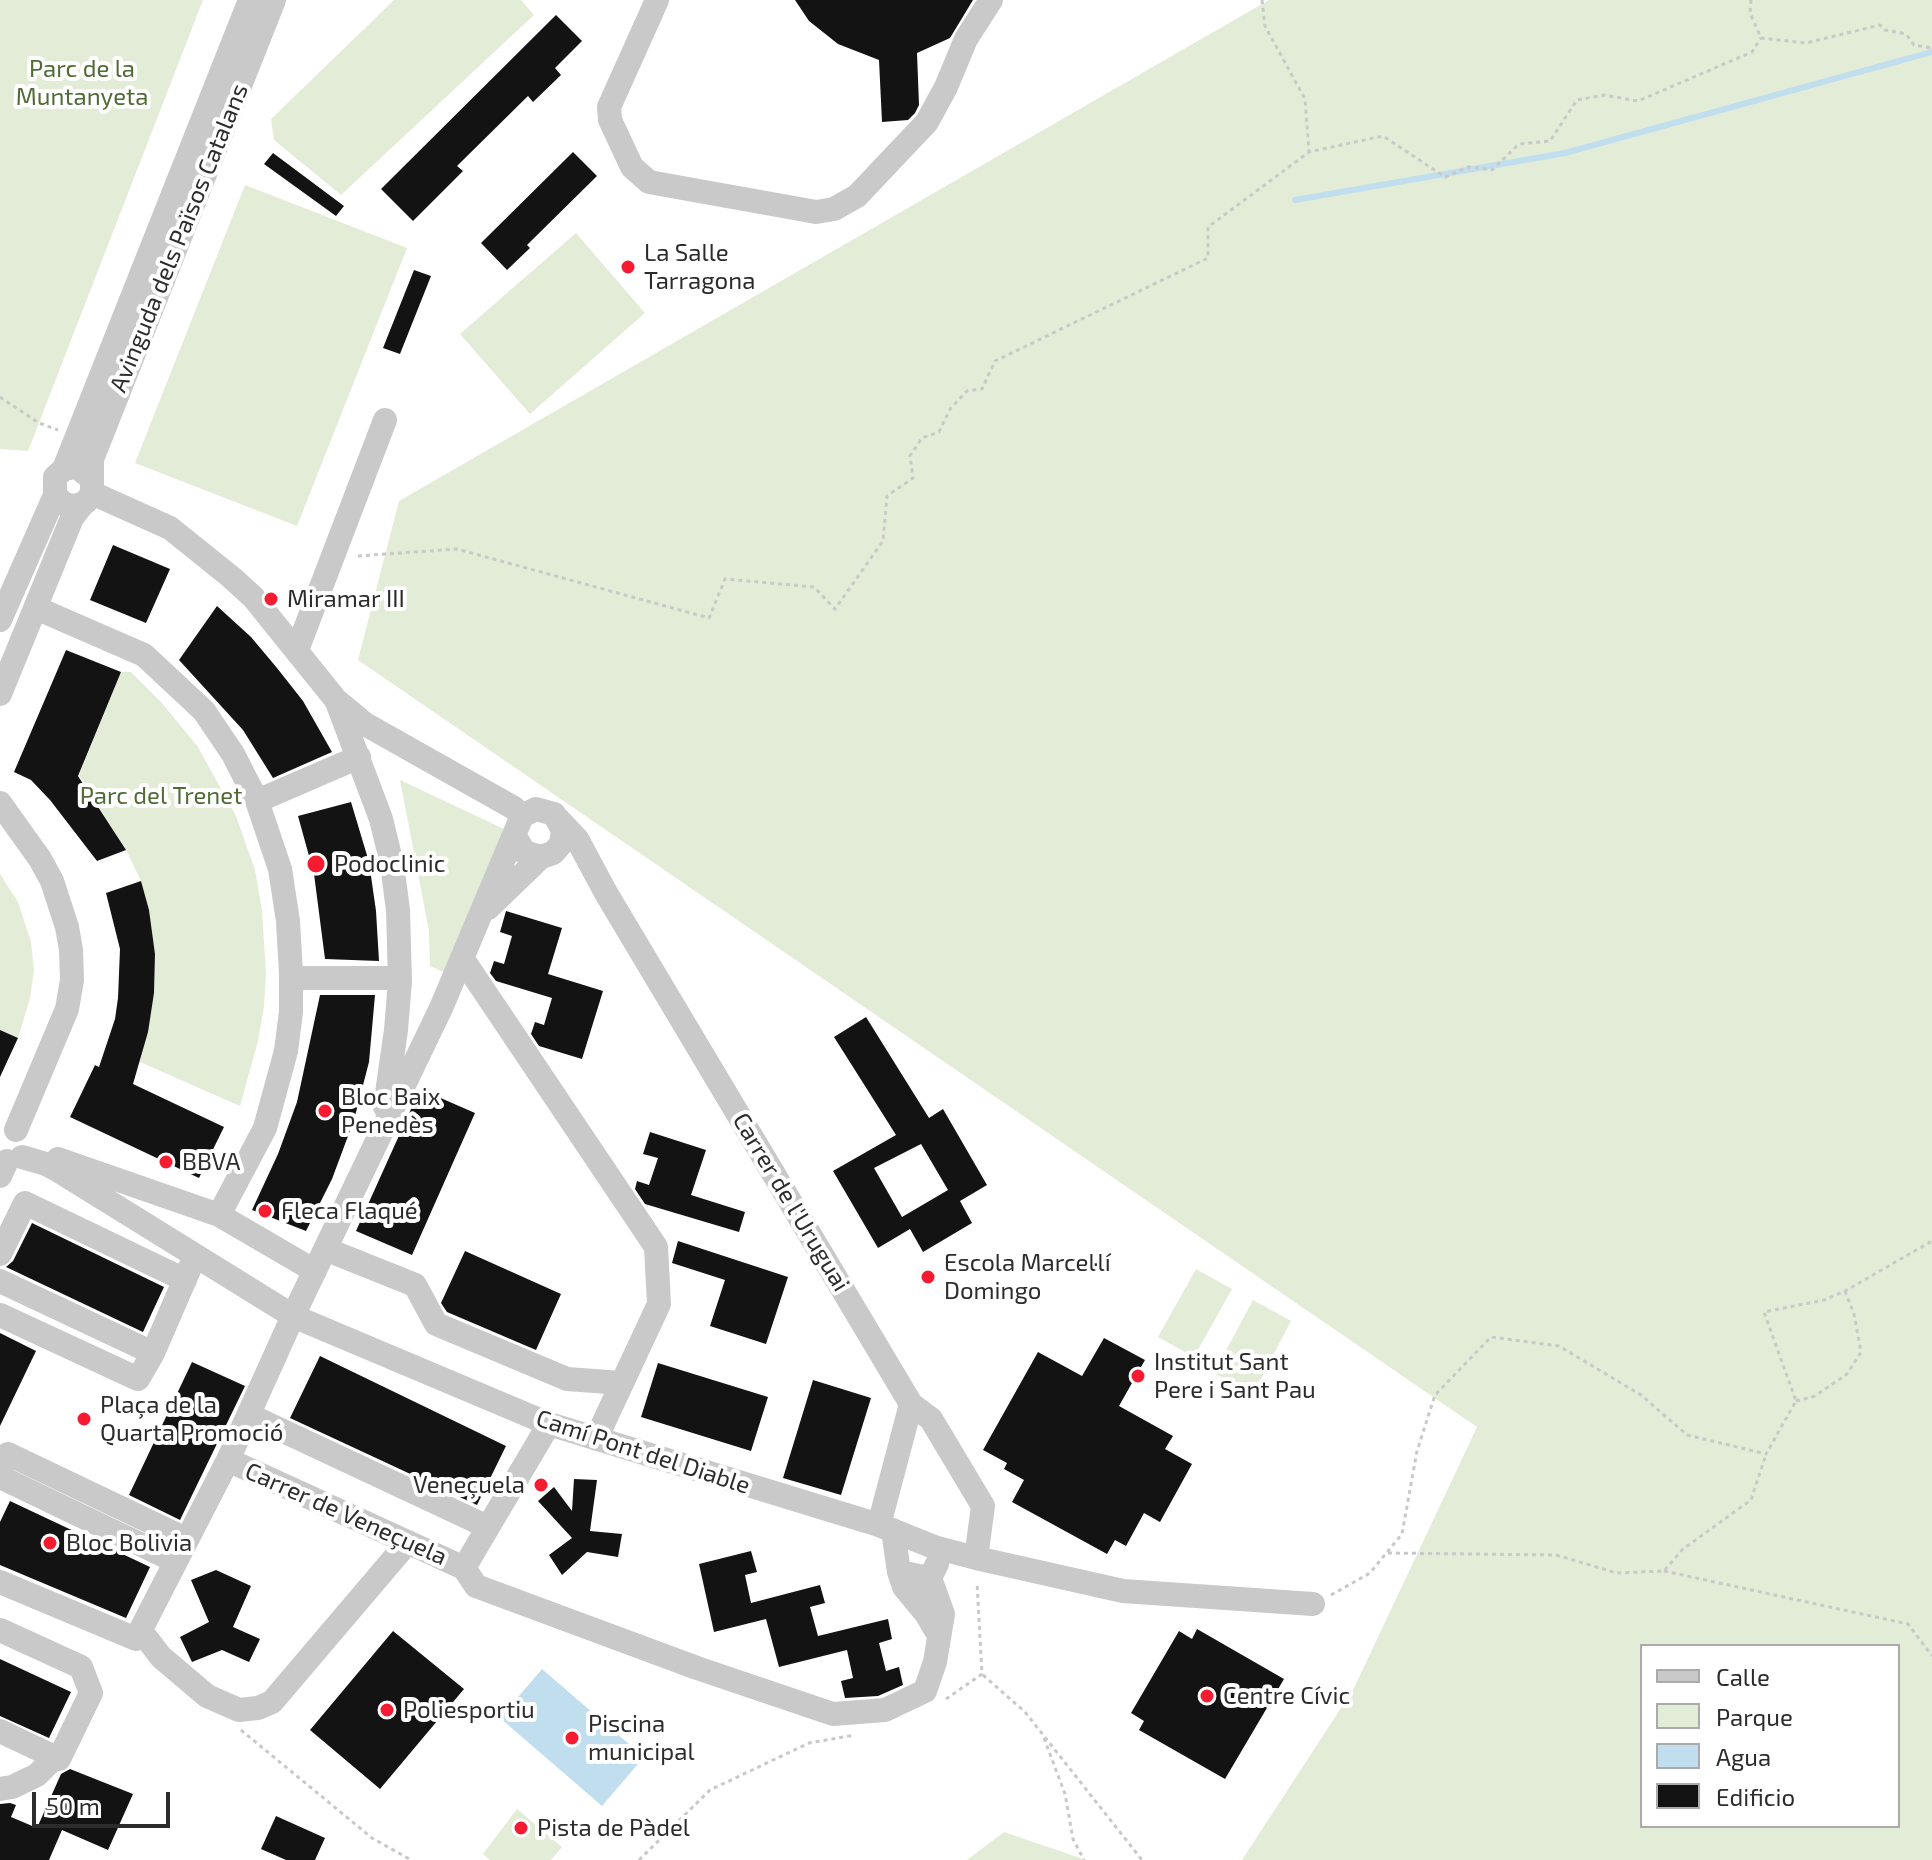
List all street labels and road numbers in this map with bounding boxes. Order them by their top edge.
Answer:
street label: Avinguda dels Països Catalans [104,80,254,396]
street label: Carrer de l'Uruguai [726,1108,856,1296]
street label: Camí Pont del Diable [532,1404,754,1500]
street label: Carrer de Veneçuela [241,1457,451,1571]

